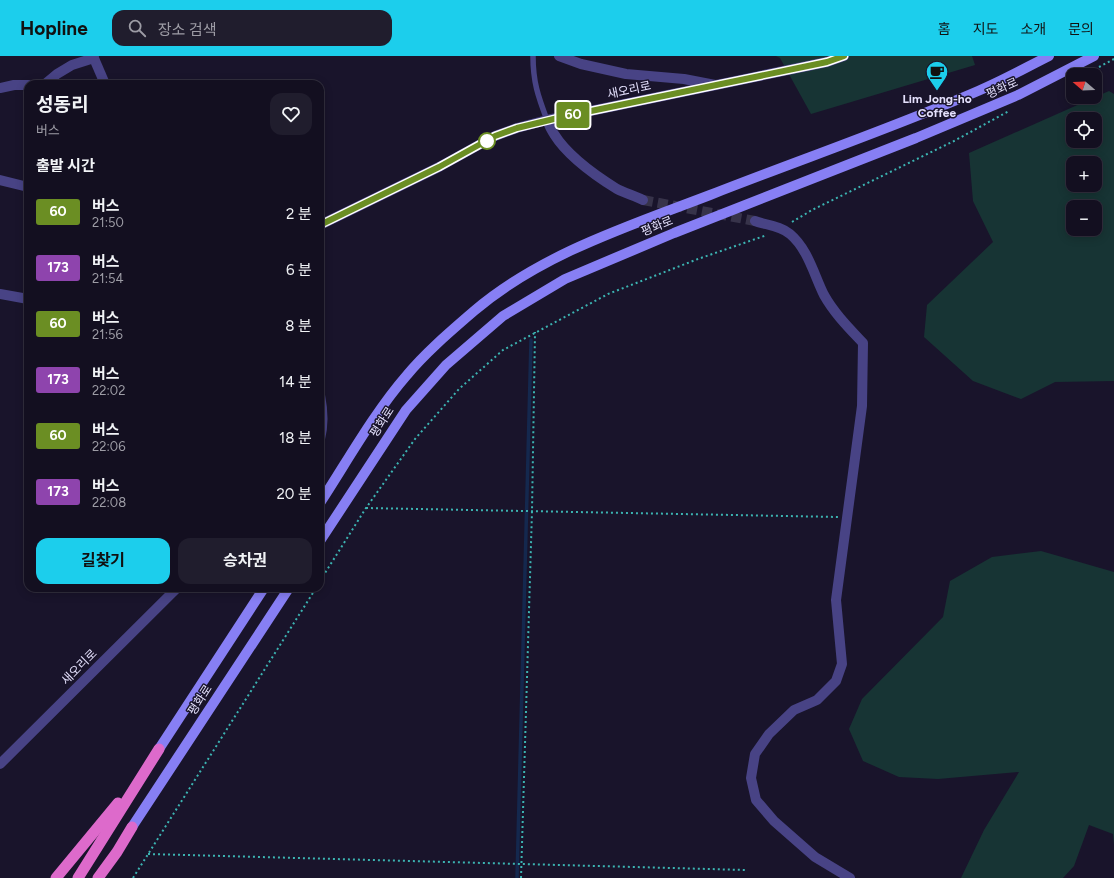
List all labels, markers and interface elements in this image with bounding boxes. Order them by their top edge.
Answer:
search box [112,10,392,46]
text: Hopline [20,17,88,40]
icon: search [126,17,148,39]
text: 장소 검색 [158,21,217,39]
text: 홈 [938,21,951,38]
text: 지도 [973,21,998,38]
text: 소개 [1020,21,1046,38]
text: 문의 [1068,21,1094,38]
cafe icon: Lim Jong-ho Coffee [924,59,950,92]
north arrow [1066,68,1102,104]
map controls [1066,68,1102,236]
street label: 평화로 [984,75,1020,101]
street label: 새오리로 [606,79,652,101]
place label: Lim Jong-ho Coffee [902,92,972,120]
text: 성동리 [36,93,88,116]
button: heart [270,93,312,135]
line badge: 60 [555,102,591,128]
text: 60 [564,106,582,123]
button: locate [1066,112,1102,148]
text: 버스 [36,123,60,138]
unlabelled marker [478,132,496,150]
button: + [1066,156,1102,192]
text: 출발 시간 [36,157,95,175]
text: 버스 [92,197,120,215]
button: − [1066,200,1102,236]
text: 60 [49,203,67,220]
text: 2 분 [286,205,312,223]
street label: 평화로 [639,213,675,239]
text: 21:50 [92,215,124,230]
text: 버스 [92,253,120,271]
text: 173 [47,259,69,276]
text: 6 분 [286,261,312,279]
text: 21:54 [92,271,123,286]
text: 버스 [92,309,120,327]
text: 60 [49,315,67,332]
text: 8 분 [285,317,312,335]
text: 21:56 [92,327,123,342]
text: 버스 [92,365,120,383]
text: 173 [47,371,69,388]
text: 14 분 [279,373,312,391]
text: 22:02 [92,383,125,398]
street label: 평화로 [367,404,397,440]
text: 버스 [92,421,120,439]
text: 60 [49,427,67,444]
text: 18 분 [279,429,312,447]
text: 22:06 [92,439,126,454]
text: 버스 [92,477,120,495]
text: 173 [47,483,69,500]
text: 20 분 [276,485,312,503]
text: 22:08 [92,495,126,510]
button: 길찾기 [36,538,170,584]
button: 승차권 [178,538,312,584]
street label: 새오리로 [58,646,100,688]
street label: 평화로 [185,682,215,718]

